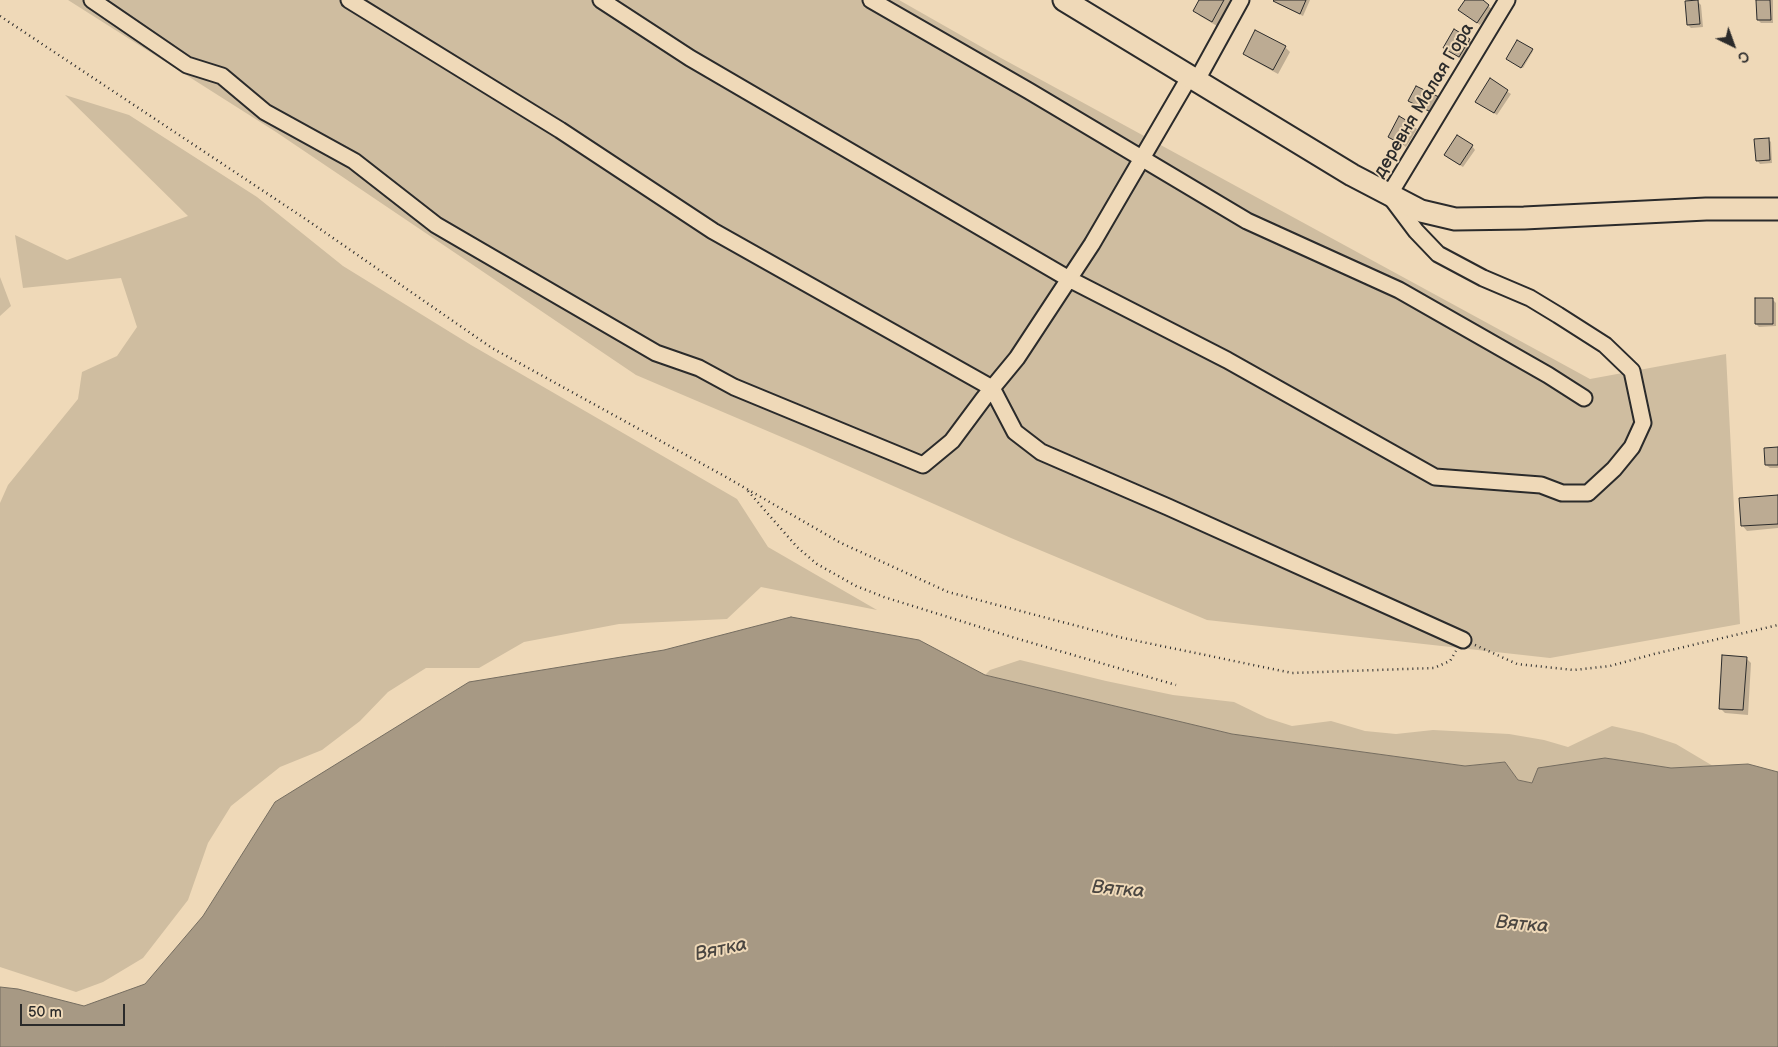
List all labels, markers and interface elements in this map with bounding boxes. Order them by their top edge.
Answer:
street label: деревня Малая Гора [1369,20,1479,182]
north arrow [1708,20,1758,70]
text: С [1734,47,1753,66]
water label: Вятка [1091,876,1145,904]
water label: Вятка [1495,911,1549,939]
water label: Вятка [693,933,749,967]
scale bar [22,994,128,1026]
text: 50 m [28,1003,62,1022]

